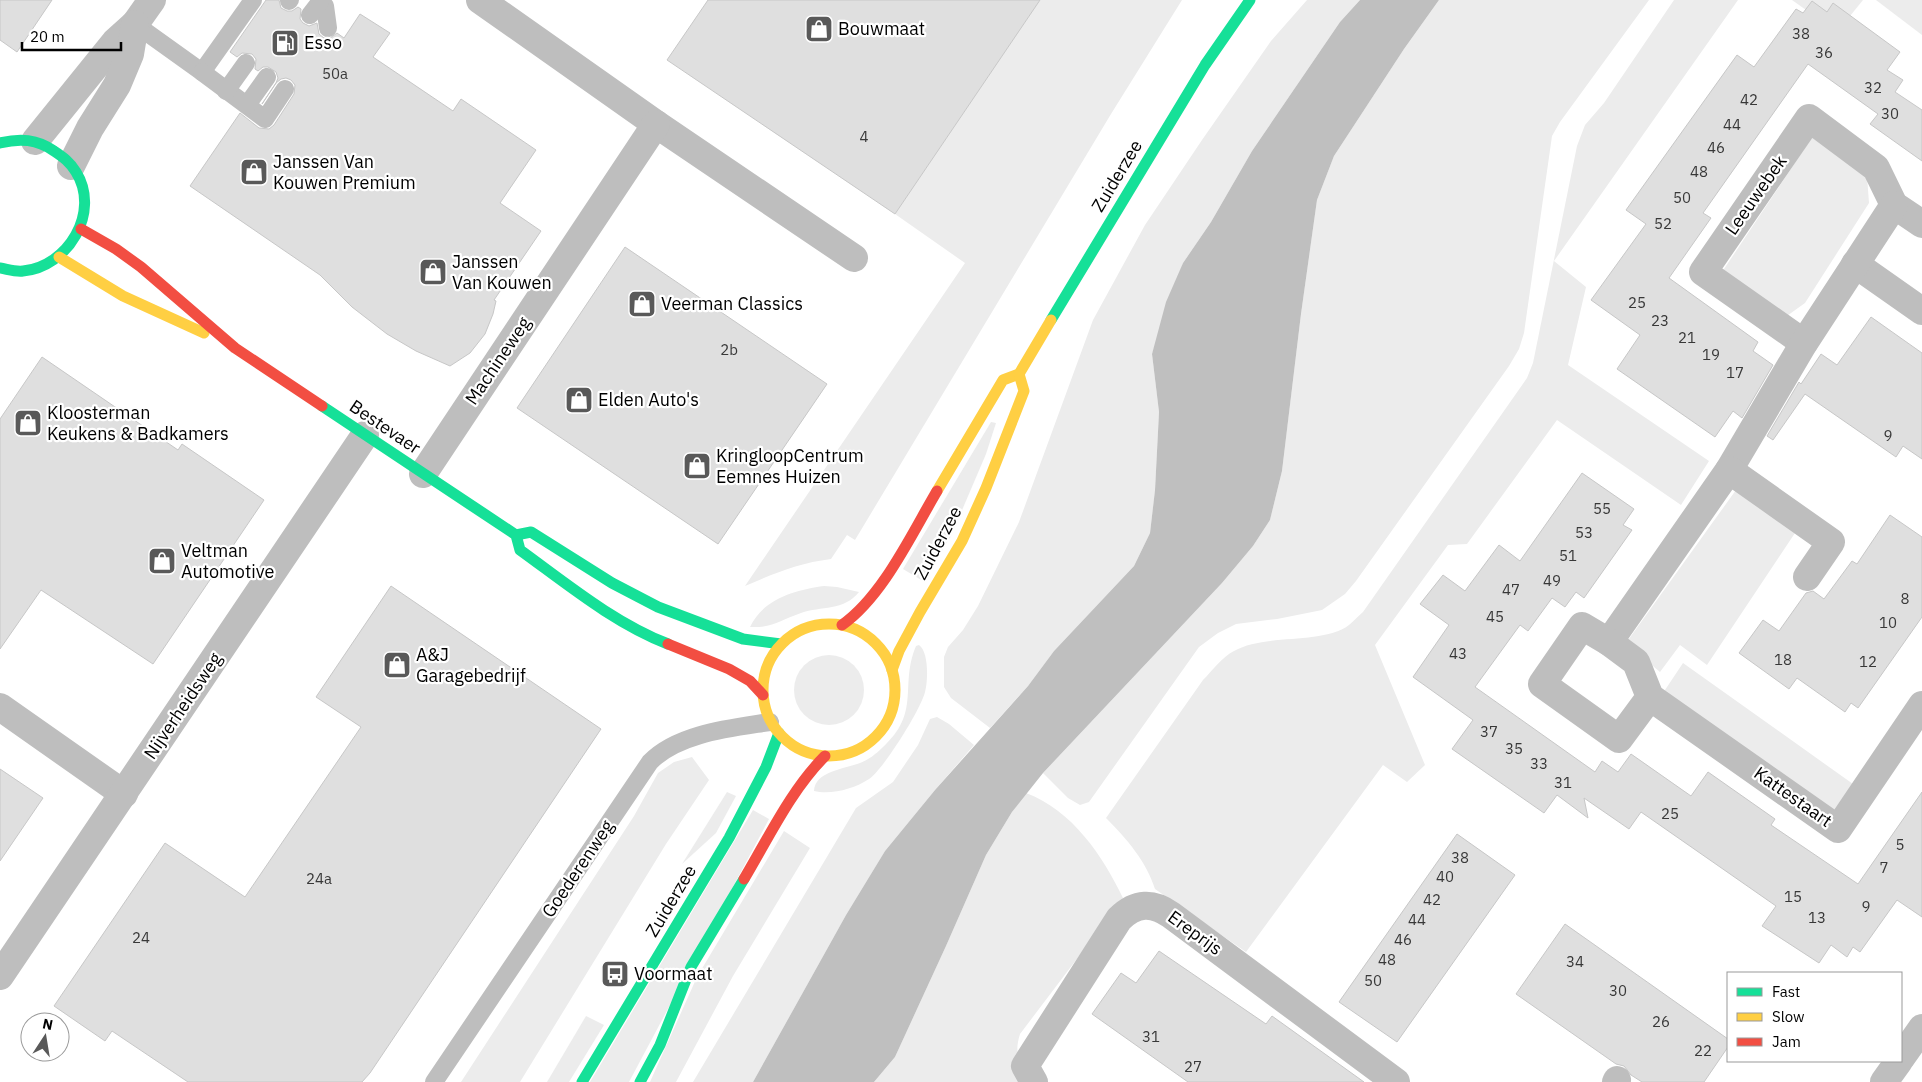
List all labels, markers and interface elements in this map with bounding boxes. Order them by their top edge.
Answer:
shop icon: Bouwmaat [804,14,834,44]
place label: Bouwmaat [838,17,925,40]
scale bar [22,20,121,52]
house number: 38 [1792,24,1810,43]
text: 20 m [30,27,65,46]
fuel station icon: Esso [270,28,300,58]
place label: Esso [304,31,342,54]
house number: 36 [1815,43,1833,62]
house number: 50a [322,64,348,83]
house number: 32 [1864,78,1882,97]
house number: 42 [1740,90,1758,109]
house number: 30 [1881,104,1899,123]
house number: 44 [1723,115,1741,134]
house number: 4 [859,127,869,146]
street label: Zuiderzee [1086,135,1147,216]
house number: 46 [1707,138,1725,157]
place label: Janssen Van Kouwen Premium [273,150,416,194]
street label: Leeuwebek [1720,150,1792,239]
shop icon: Janssen Van Kouwen Premium [239,157,269,187]
house number: 48 [1690,162,1708,181]
house number: 50 [1673,188,1691,207]
house number: 52 [1654,214,1672,233]
place label: Janssen Van Kouwen [452,250,552,294]
shop icon: Janssen Van Kouwen [418,257,448,287]
shop icon: Veerman Classics [627,289,657,319]
place label: Veerman Classics [661,292,803,315]
house number: 25 [1628,293,1646,312]
house number: 23 [1651,311,1669,330]
street label: Machineweg [460,312,536,409]
house number: 21 [1678,328,1696,347]
house number: 2b [720,340,738,359]
house number: 19 [1702,345,1720,364]
house number: 17 [1726,363,1744,382]
shop icon: Elden Auto's [564,385,594,415]
place label: Elden Auto's [598,388,699,411]
street label: Bestevaer [345,394,426,459]
place label: Kloosterman Keukens & Badkamers [47,401,229,445]
shop icon: Kloosterman Keukens & Badkamers [13,408,43,438]
house number: 9 [1883,426,1893,445]
place label: KringloopCentrum Eemnes Huizen [716,444,864,488]
shop icon: KringloopCentrum Eemnes Huizen [682,451,712,481]
house number: 55 [1593,499,1611,518]
street label: Zuiderzee [909,502,967,583]
house number: 53 [1575,523,1593,542]
place label: Veltman Automotive [181,539,274,583]
shop icon: Veltman Automotive [147,546,177,576]
house number: 51 [1559,546,1577,565]
house number: 49 [1543,571,1561,590]
house number: 47 [1502,580,1520,599]
house number: 8 [1900,589,1910,608]
house number: 45 [1486,607,1504,626]
house number: 10 [1879,613,1897,632]
place label: A&J Garagebedrijf [416,643,526,687]
house number: 43 [1449,644,1467,663]
street label: Nijverheidsweg [138,648,227,763]
shop icon: A&J Garagebedrijf [382,650,412,680]
house number: 18 [1774,650,1792,669]
house number: 12 [1859,652,1877,671]
house number: 37 [1480,722,1498,741]
house number: 35 [1505,739,1523,758]
house number: 33 [1530,754,1548,773]
street label: Kattestaart [1750,761,1837,832]
house number: 31 [1554,773,1572,792]
house number: 25 [1661,804,1679,823]
street label: Goederenweg [537,815,619,922]
house number: 5 [1895,835,1905,854]
house number: 38 [1451,848,1469,867]
house number: 7 [1879,858,1889,877]
street label: Zuiderzee [640,860,701,941]
house number: 40 [1436,867,1454,886]
house number: 24a [306,869,332,888]
house number: 15 [1784,887,1802,906]
house number: 42 [1423,890,1441,909]
house number: 9 [1861,897,1871,916]
street label: Ereprijs [1164,905,1227,960]
house number: 13 [1808,908,1826,927]
house number: 44 [1408,910,1426,929]
house number: 24 [132,928,150,947]
house number: 46 [1394,930,1412,949]
house number: 48 [1378,950,1396,969]
house number: 34 [1566,952,1584,971]
bus stop icon: Voormaat [600,959,630,989]
place label: Voormaat [634,962,712,985]
house number: 50 [1364,971,1382,990]
legend [1727,972,1902,1062]
house number: 30 [1609,981,1627,1000]
text: Fast [1772,982,1800,1001]
text: Slow [1772,1007,1805,1026]
north arrow [20,1012,70,1062]
house number: 26 [1652,1012,1670,1031]
text: N [41,1014,55,1034]
house number: 31 [1142,1027,1160,1046]
text: Jam [1772,1032,1801,1051]
house number: 22 [1694,1041,1712,1060]
house number: 27 [1184,1057,1202,1076]

